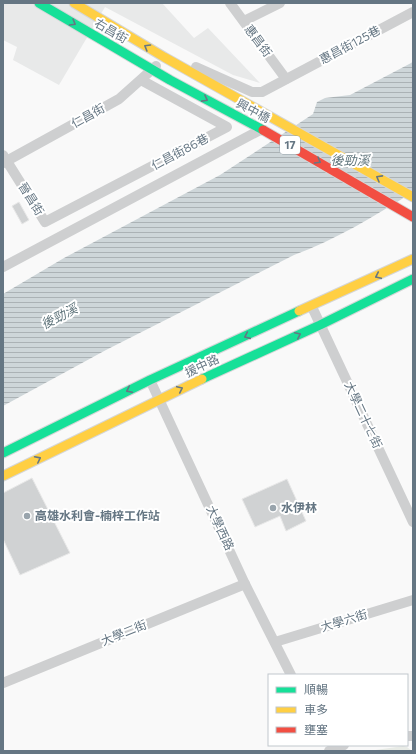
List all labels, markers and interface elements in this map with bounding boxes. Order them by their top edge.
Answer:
street label: 右昌街 [92,15,131,45]
one-way arrow [69,18,76,25]
street label: 惠昌街 [242,22,275,59]
street label: 惠昌街125巷 [317,22,382,66]
one-way arrow [144,45,151,52]
one-way arrow [200,94,208,101]
street label: 興中橋 [234,95,273,125]
street label: 仁昌街 [68,100,107,130]
street label: 仁昌街86巷 [149,130,210,172]
road number: 17 [280,136,300,154]
water label: 後勁溪 [330,152,371,168]
one-way arrow [314,157,321,164]
one-way arrow [376,175,383,183]
street label: 晉昌街 [16,179,47,217]
one-way arrow [374,271,382,279]
water label: 後勁溪 [38,299,82,332]
one-way arrow [244,331,251,339]
one-way arrow [293,332,301,340]
street label: 援中路 [182,351,221,379]
street label: 大學二十七街 [342,379,385,450]
one-way arrow [126,386,133,393]
one-way arrow [175,386,183,394]
one-way arrow [34,456,41,464]
place label: 水伊林 [281,500,317,514]
street label: 大學西路 [204,503,237,552]
marker: 水伊林 [268,503,278,513]
place label: 高雄水利會-楠梓工作站 [35,508,160,522]
marker: 高雄水利會-楠梓工作站 [22,511,32,521]
street label: 大學六街 [319,606,369,634]
street label: 大學二街 [99,617,149,648]
legend [268,674,408,746]
text: 順暢 [304,682,328,696]
text: 車多 [304,702,328,716]
text: 壅塞 [304,722,328,736]

